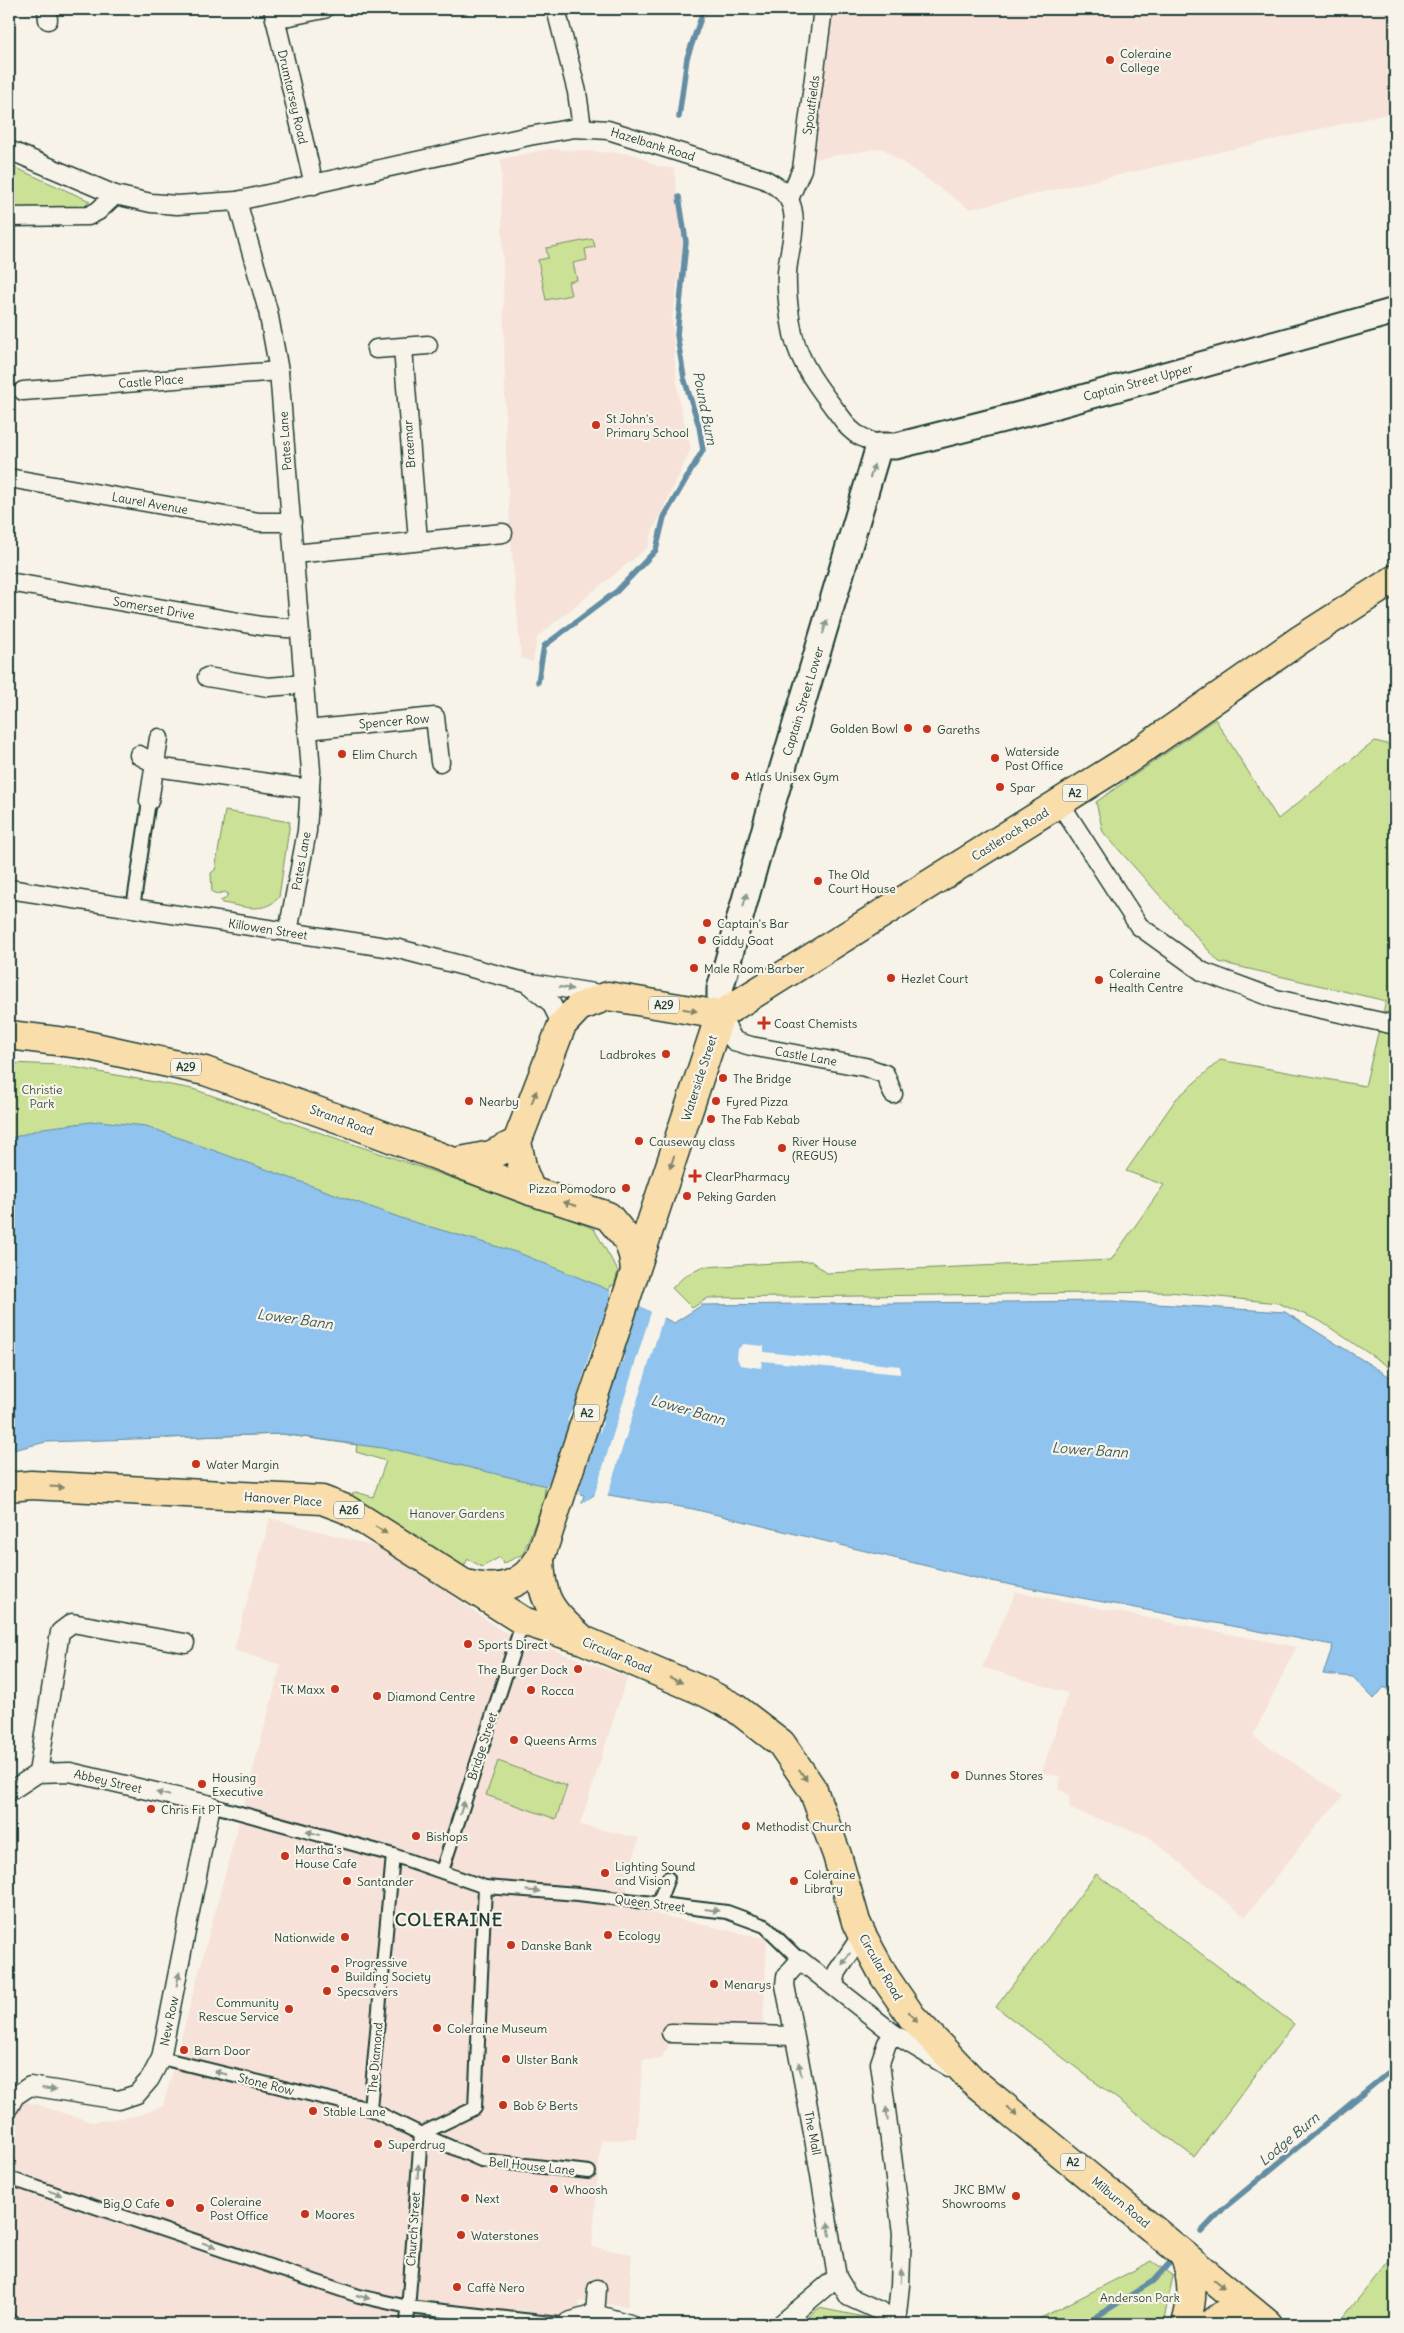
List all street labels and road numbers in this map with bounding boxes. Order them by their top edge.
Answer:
street label: Drumtarsey Road [275,48,311,146]
street label: Spoutfields [799,74,823,136]
street label: Hazelbank Road [609,124,697,164]
street label: Captain Street Upper [1082,360,1195,404]
street label: Castle Place [118,371,184,391]
street label: Pates Lane [275,411,295,471]
street label: Braemar [400,419,418,469]
street label: Laurel Avenue [111,489,189,517]
street label: Somerset Drive [112,593,196,623]
street label: Captain Street Lower [779,644,827,758]
street label: Spencer Row [358,710,430,732]
road number: A2 [1062,784,1088,801]
street label: Castlerock Road [969,804,1051,864]
street label: Pates Lane [288,831,314,891]
street label: Killowen Street [227,915,309,943]
road number: A29 [649,996,679,1014]
street label: Waterside Street [678,1033,720,1123]
street label: Castle Lane [774,1043,838,1069]
road number: A29 [171,1058,201,1076]
street label: Strand Road [308,1101,376,1139]
road number: A2 [574,1405,600,1422]
street label: Hanover Place [243,1489,323,1509]
road number: A26 [334,1502,364,1518]
street label: Circular Road [580,1634,654,1676]
street label: Bridge Street [464,1710,500,1782]
street label: Abbey Street [73,1766,143,1796]
street label: Queen Street [614,1891,686,1915]
street label: Circular Road [856,1931,906,2003]
street label: New Row [156,1994,182,2047]
street label: The Diamond [364,2022,386,2094]
street label: Stone Row [236,2070,296,2098]
street label: The Mall [801,2110,825,2156]
street label: Bell House Lane [488,2154,576,2178]
road number: A2 [1060,2154,1086,2170]
street label: Milburn Road [1089,2173,1153,2231]
street label: Church Street [403,2191,423,2267]

